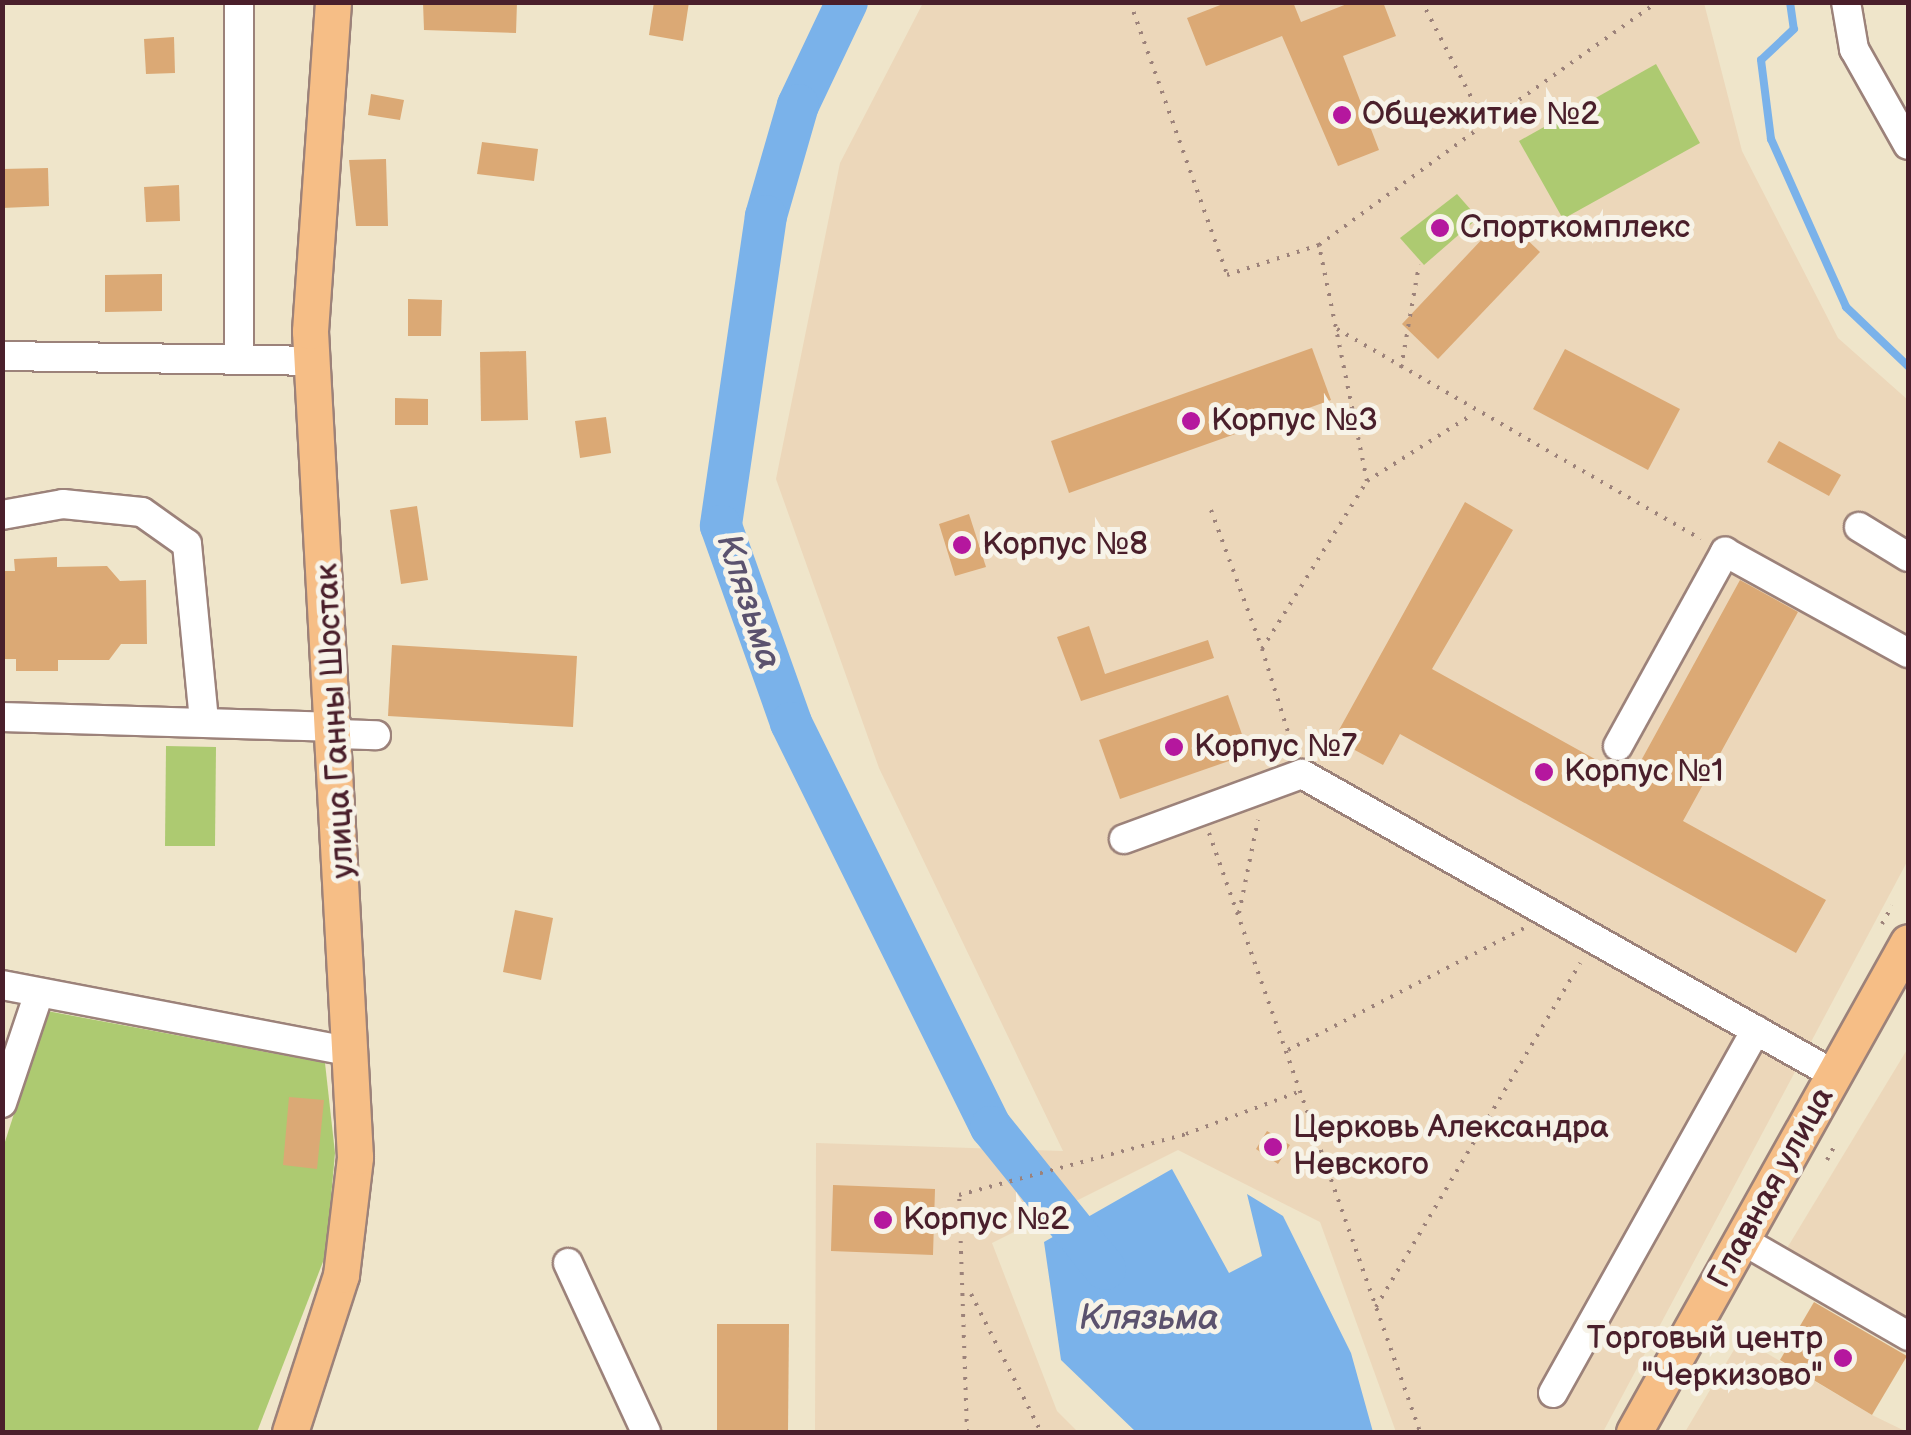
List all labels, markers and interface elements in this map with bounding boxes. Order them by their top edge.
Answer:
place label: Общежитие №2 [1362,96,1599,134]
marker: Общежитие №2 [1331,104,1353,126]
place label: Спорткомплекс [1460,209,1690,247]
marker: Спорткомплекс [1429,217,1451,239]
place label: Корпус №3 [1211,402,1378,440]
marker: Корпус №3 [1180,410,1202,432]
place label: Корпус №8 [982,526,1148,564]
water label: Клязьма [706,529,790,675]
marker: Корпус №8 [951,534,973,556]
street label: улица Ганны Шостак [309,563,363,879]
place label: Корпус №7 [1194,728,1357,766]
marker: Корпус №7 [1163,736,1185,758]
place label: Корпус №1 [1564,753,1724,791]
marker: Корпус №1 [1533,761,1555,783]
street label: Главная улица [1701,1081,1843,1295]
place label: Церковь Александра Невского [1293,1110,1609,1185]
marker: Церковь Александра Невского [1262,1136,1284,1158]
place label: Корпус №2 [903,1201,1069,1239]
marker: Корпус №2 [872,1209,894,1231]
water label: Клязьма [1079,1298,1219,1340]
place label: Торговый центр "Черкизово" [1587,1321,1823,1396]
marker: Торговый центр "Черкизово" [1832,1347,1854,1369]

